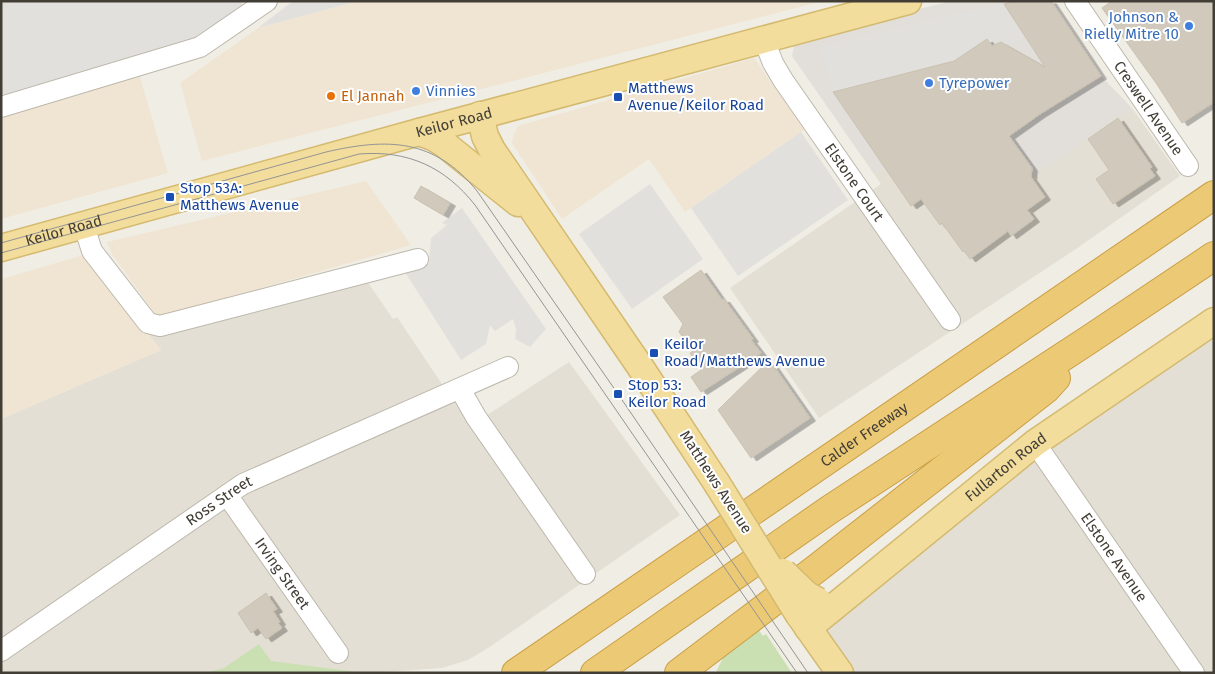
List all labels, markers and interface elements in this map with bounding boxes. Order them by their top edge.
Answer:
place label: Johnson & Rielly Mitre 10 [1084,8,1179,43]
marker: Johnson & Rielly Mitre 10 [1183,20,1195,32]
street label: Creswell Avenue [1110,58,1187,159]
place label: Tyrepower [939,74,1010,92]
marker: Tyrepower [923,77,935,89]
place label: Matthews Avenue/Keilor Road [628,79,764,114]
place label: Vinnies [426,82,476,100]
marker: Vinnies [410,85,422,97]
place label: El Jannah [341,87,405,105]
marker: El Jannah [325,90,337,102]
marker: Matthews Avenue/Keilor Road [612,91,624,103]
street label: Keilor Road [414,104,494,141]
street label: Elstone Court [821,140,888,225]
place label: Stop 53A: Matthews Avenue [180,179,299,214]
marker: Stop 53A: Matthews Avenue [164,191,176,203]
street label: Keilor Road [23,211,104,250]
place label: Keilor Road/Matthews Avenue [664,335,826,370]
marker: Keilor Road/Matthews Avenue [648,347,660,359]
place label: Stop 53: Keilor Road [628,376,706,411]
marker: Stop 53: Keilor Road [612,388,624,400]
street label: Calder Freeway [817,398,912,471]
street label: Matthews Avenue [676,427,756,537]
street label: Fullarton Road [961,429,1050,505]
street label: Ross Street [183,472,255,530]
street label: Elstone Avenue [1077,509,1151,605]
street label: Irving Street [251,534,314,613]

